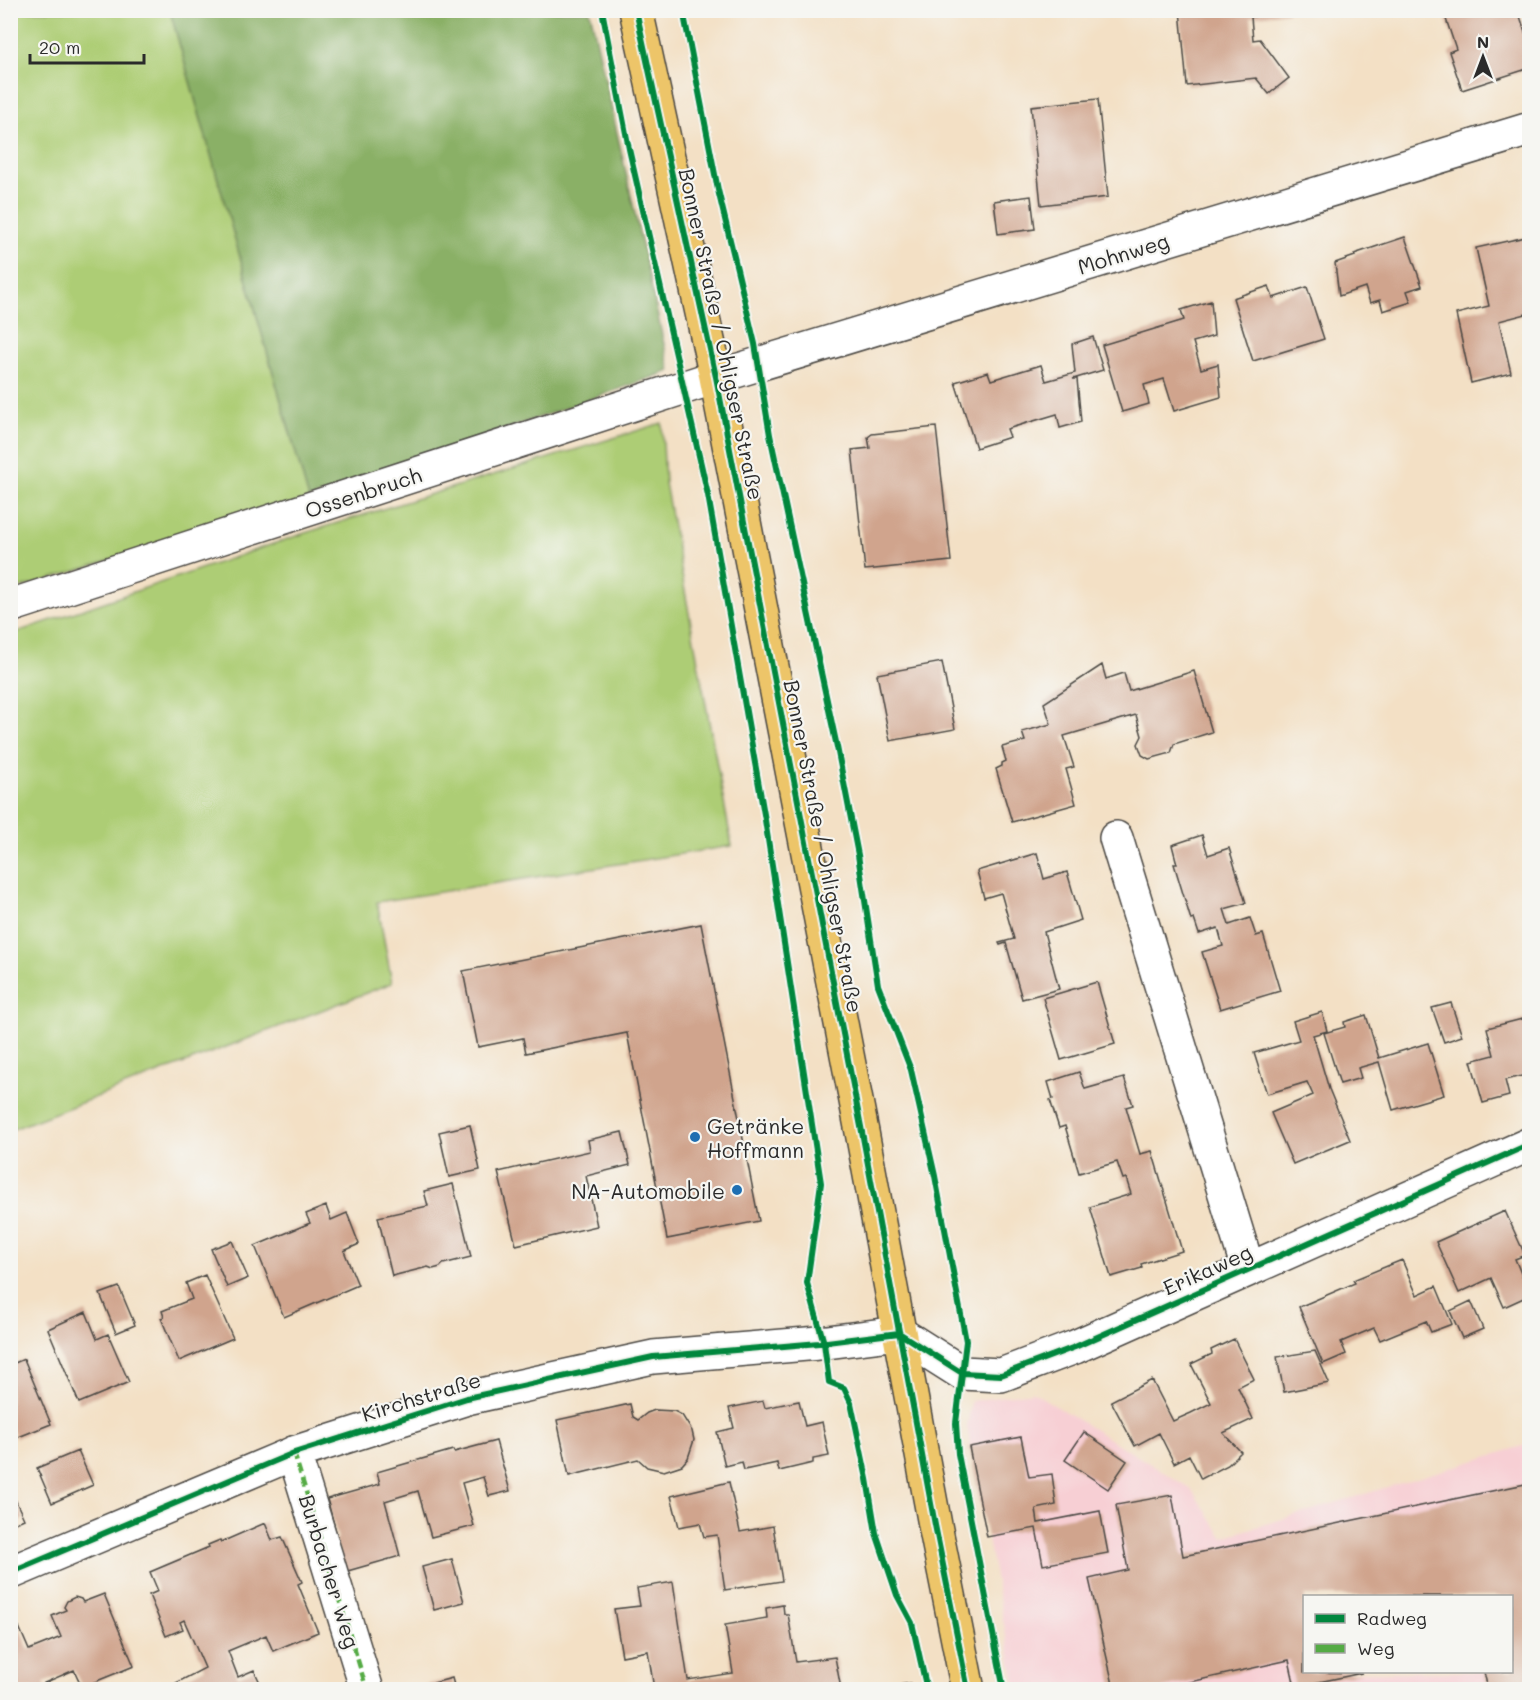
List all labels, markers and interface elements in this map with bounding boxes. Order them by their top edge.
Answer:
scale bar [30,27,144,65]
north arrow [1453,27,1513,87]
text: N [1477,31,1489,52]
text: 20 m [39,35,80,59]
street label: Bonner Straße / Ohligser Straße [674,166,770,502]
street label: Mohnweg [1074,226,1172,280]
street label: Ossenbruch [301,460,425,524]
street label: Bonner Straße / Ohligser Straße [778,677,870,1015]
place label: Getränke Hoffmann [707,1112,804,1163]
marker: Getränke Hoffmann [688,1130,702,1144]
place label: NA-Automobile [571,1177,725,1204]
marker: NA-Automobile [730,1183,744,1197]
street label: Erikaweg [1158,1237,1256,1301]
street label: Kirchstraße [358,1365,484,1427]
street label: Burbacher Weg [294,1491,366,1651]
legend [1303,1595,1513,1673]
text: Radweg [1357,1606,1427,1630]
text: Weg [1357,1636,1394,1660]

